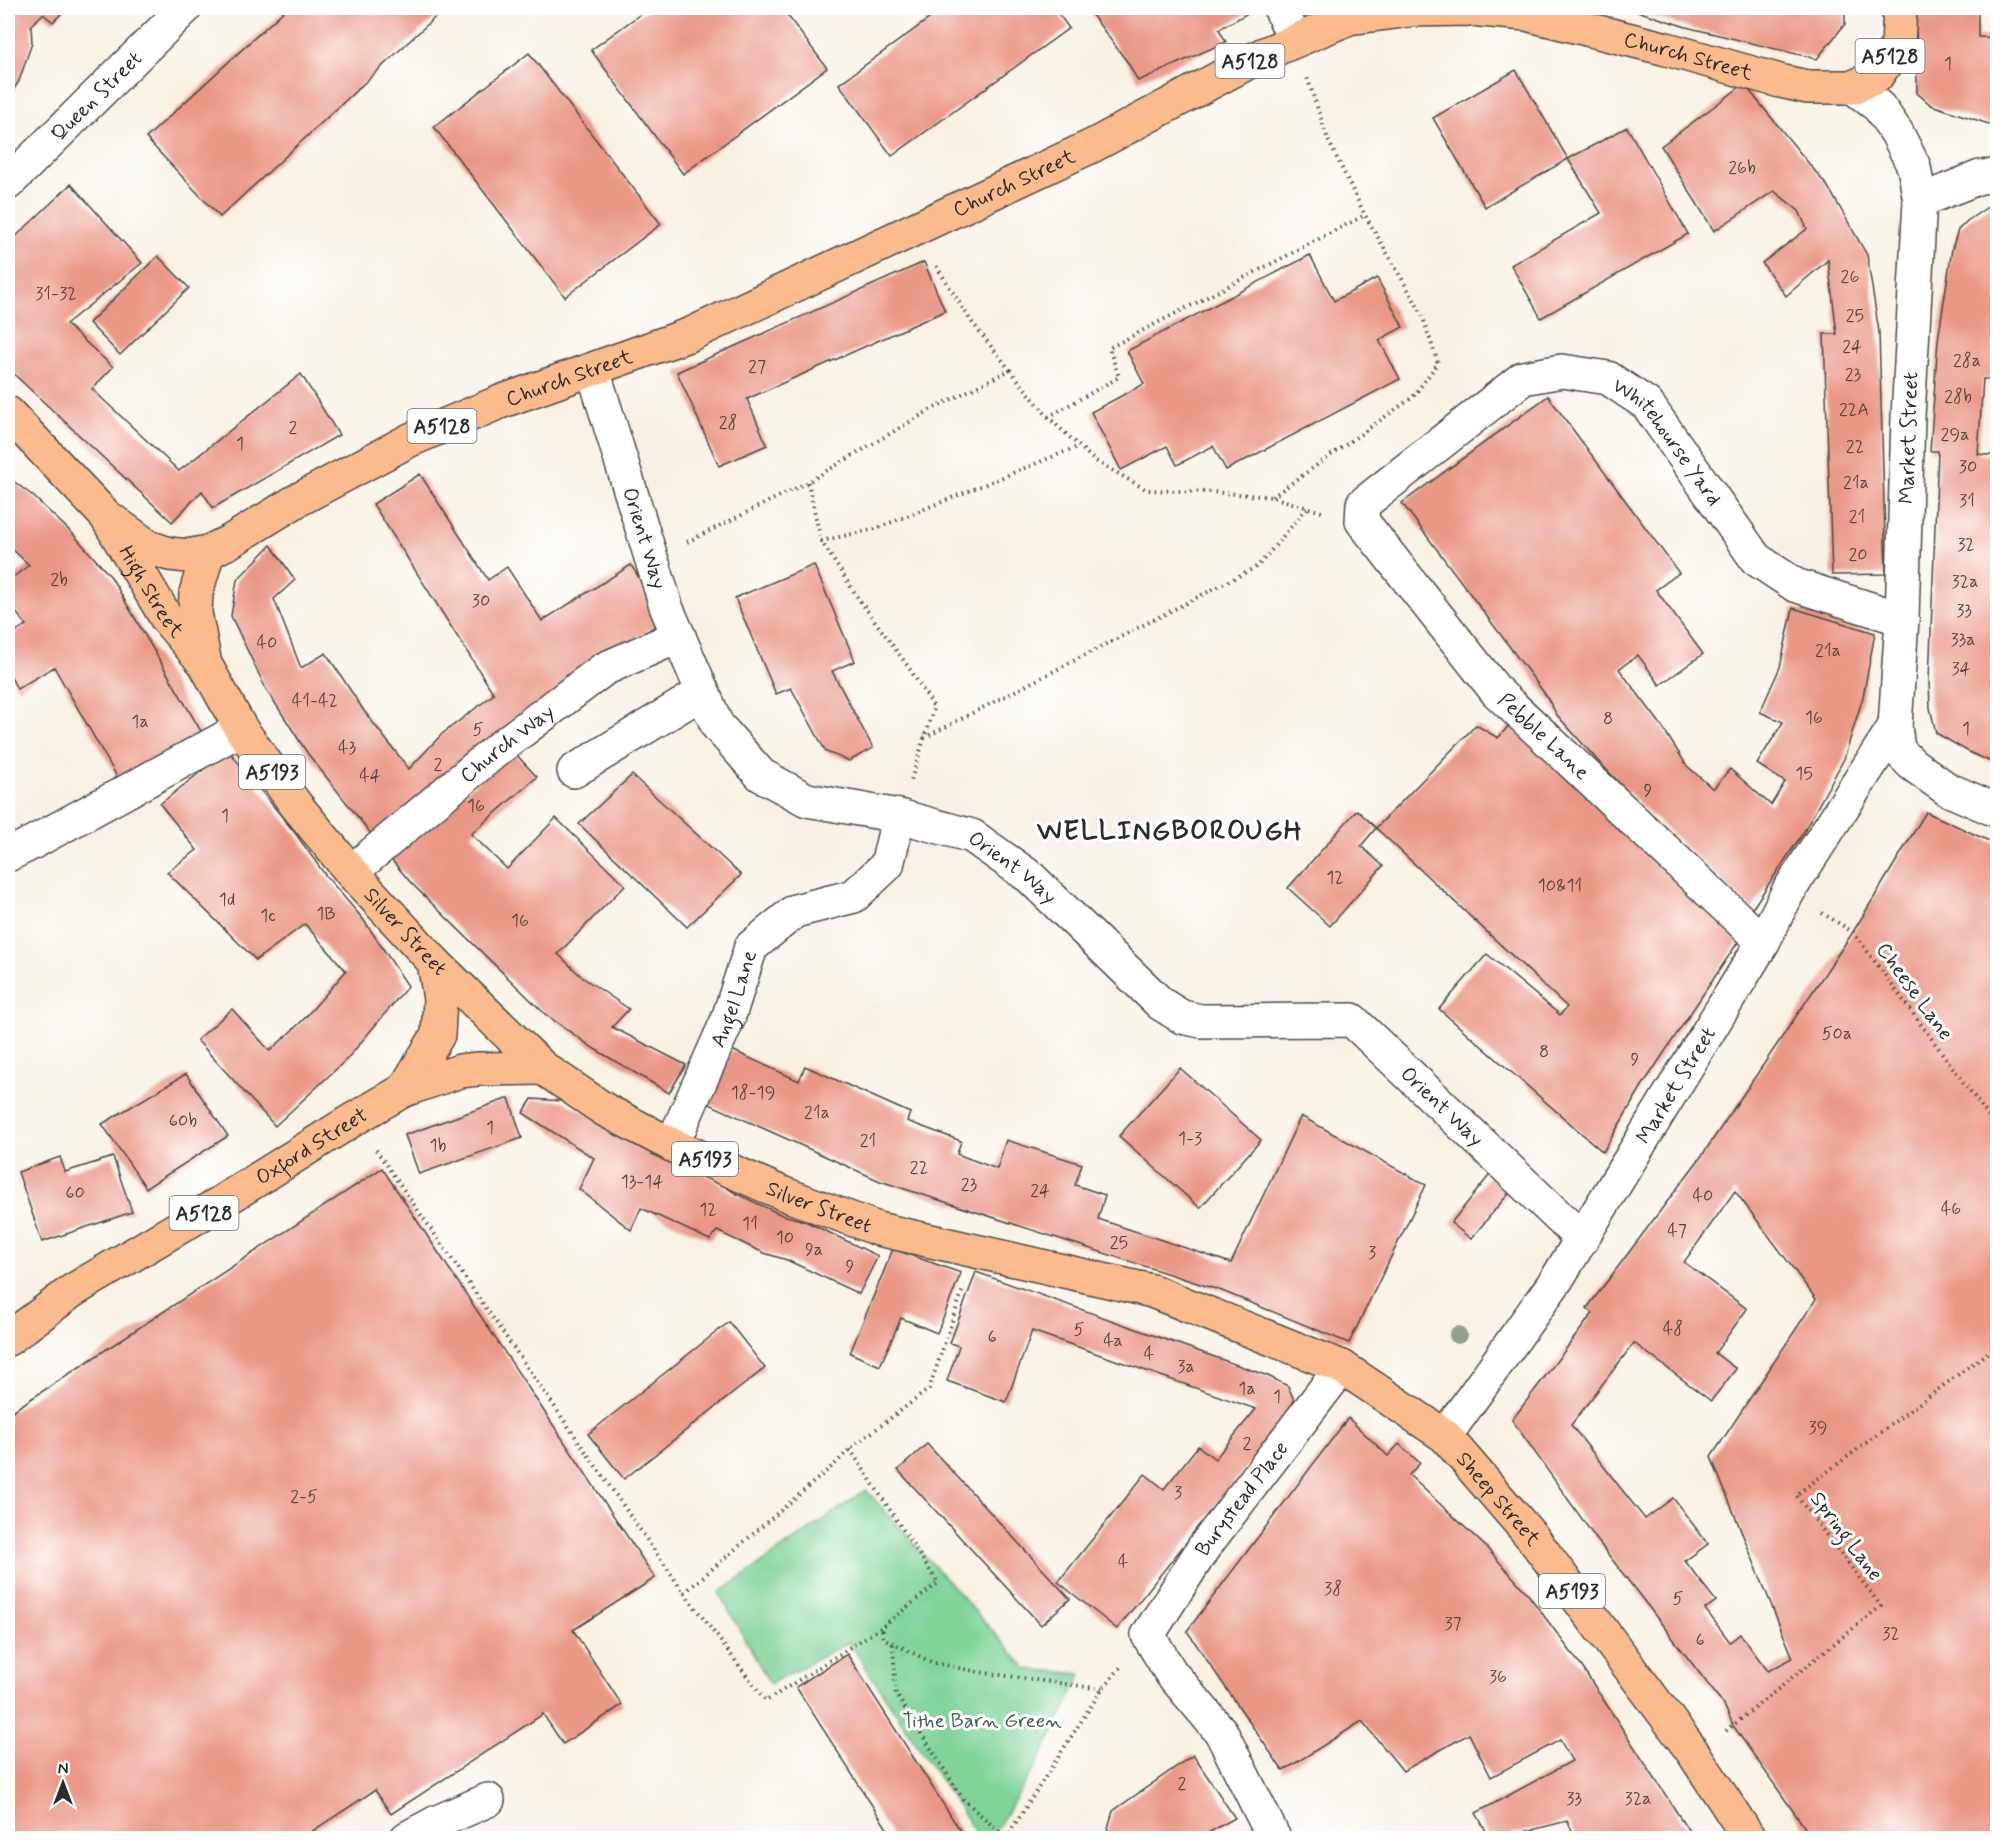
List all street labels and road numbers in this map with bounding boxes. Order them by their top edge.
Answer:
street label: Church Street [1621,26,1756,88]
road number: A5128 [1856,39,1924,73]
road number: A5128 [1216,44,1284,78]
street label: Queen Street [45,45,149,148]
street label: Church Street [948,142,1081,224]
street label: Church Street [502,343,637,414]
street label: Market Street [1893,371,1925,505]
street label: Whitehourse Yard [1607,372,1727,512]
road number: A5128 [408,409,476,443]
street label: Orient Way [615,484,673,593]
street label: High Street [112,541,190,645]
street label: Pebble Lane [1491,687,1595,786]
street label: Church Way [454,698,560,790]
road number: A5193 [239,755,305,789]
street label: Orient Way [962,825,1063,911]
street label: Silver Street [357,882,453,982]
street label: Cheese Lane [1869,937,1959,1046]
street label: Angel Lane [704,947,764,1052]
street label: Market Street [1630,1022,1723,1150]
street label: Orient Way [1394,1060,1489,1153]
street label: Oxford Street [251,1101,373,1192]
road number: A5193 [672,1142,738,1176]
street label: Silver Street [761,1175,876,1240]
road number: A5128 [170,1196,238,1230]
street label: Burystead Place [1189,1436,1295,1561]
street label: Sheep Street [1449,1446,1547,1553]
street label: Spring Lane [1802,1486,1889,1588]
road number: A5193 [1539,1574,1605,1608]

